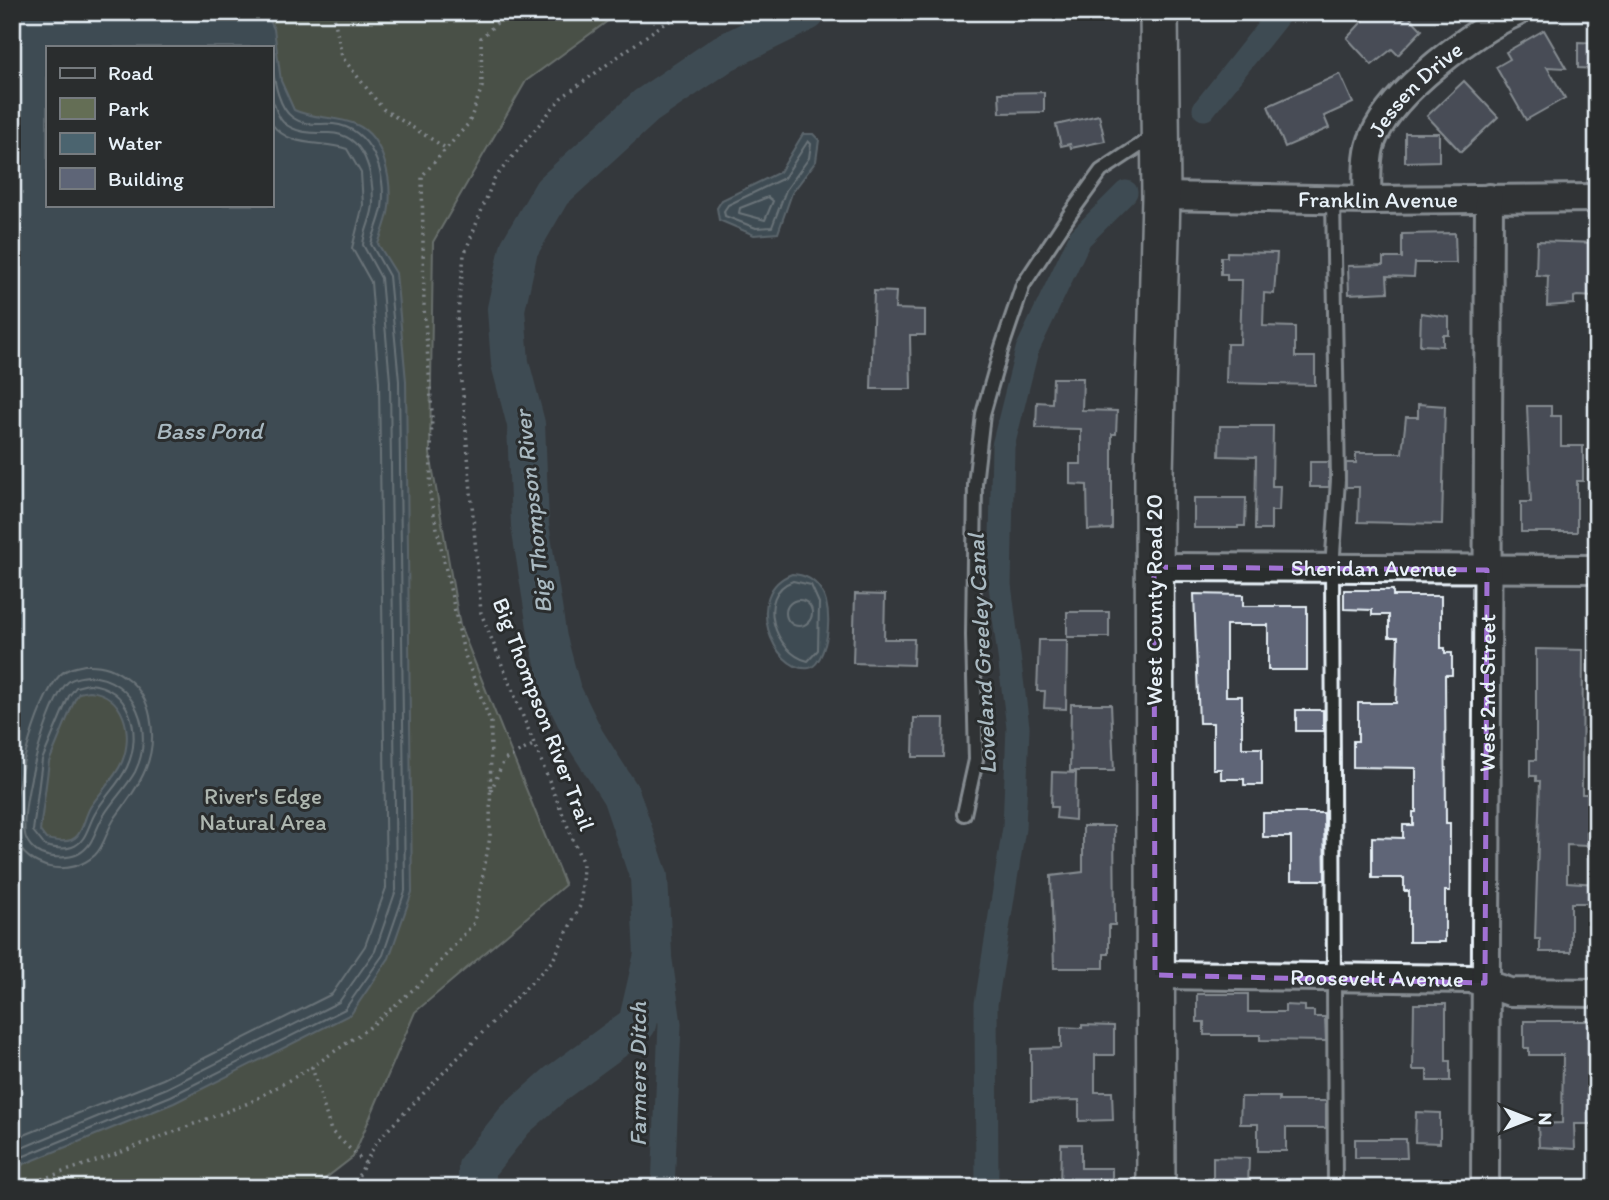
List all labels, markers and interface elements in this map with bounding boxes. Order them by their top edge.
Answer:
street label: Jessen Drive [1362,35,1468,142]
legend [46,46,273,206]
text: Road [108,60,154,85]
text: Park [108,96,150,121]
text: Water [108,130,162,155]
text: Building [108,166,184,191]
street label: Franklin Avenue [1298,185,1458,214]
water label: Big Thompson River [507,406,558,615]
water label: Bass Pond [155,416,265,445]
street label: West County Road 20 [1140,494,1168,706]
water label: Loveland Greeley Canal [961,531,1002,775]
street label: Sheridan Avenue [1291,554,1457,582]
street label: Big Thompson River Trail [487,594,602,835]
street label: West 2nd Street [1473,614,1501,772]
park label: River's Edge Natural Area [199,782,327,836]
street label: Roosevelt Avenue [1290,963,1464,993]
water label: Farmers Ditch [623,1000,652,1146]
north arrow [1494,1084,1564,1154]
text: N [1534,1113,1557,1125]

